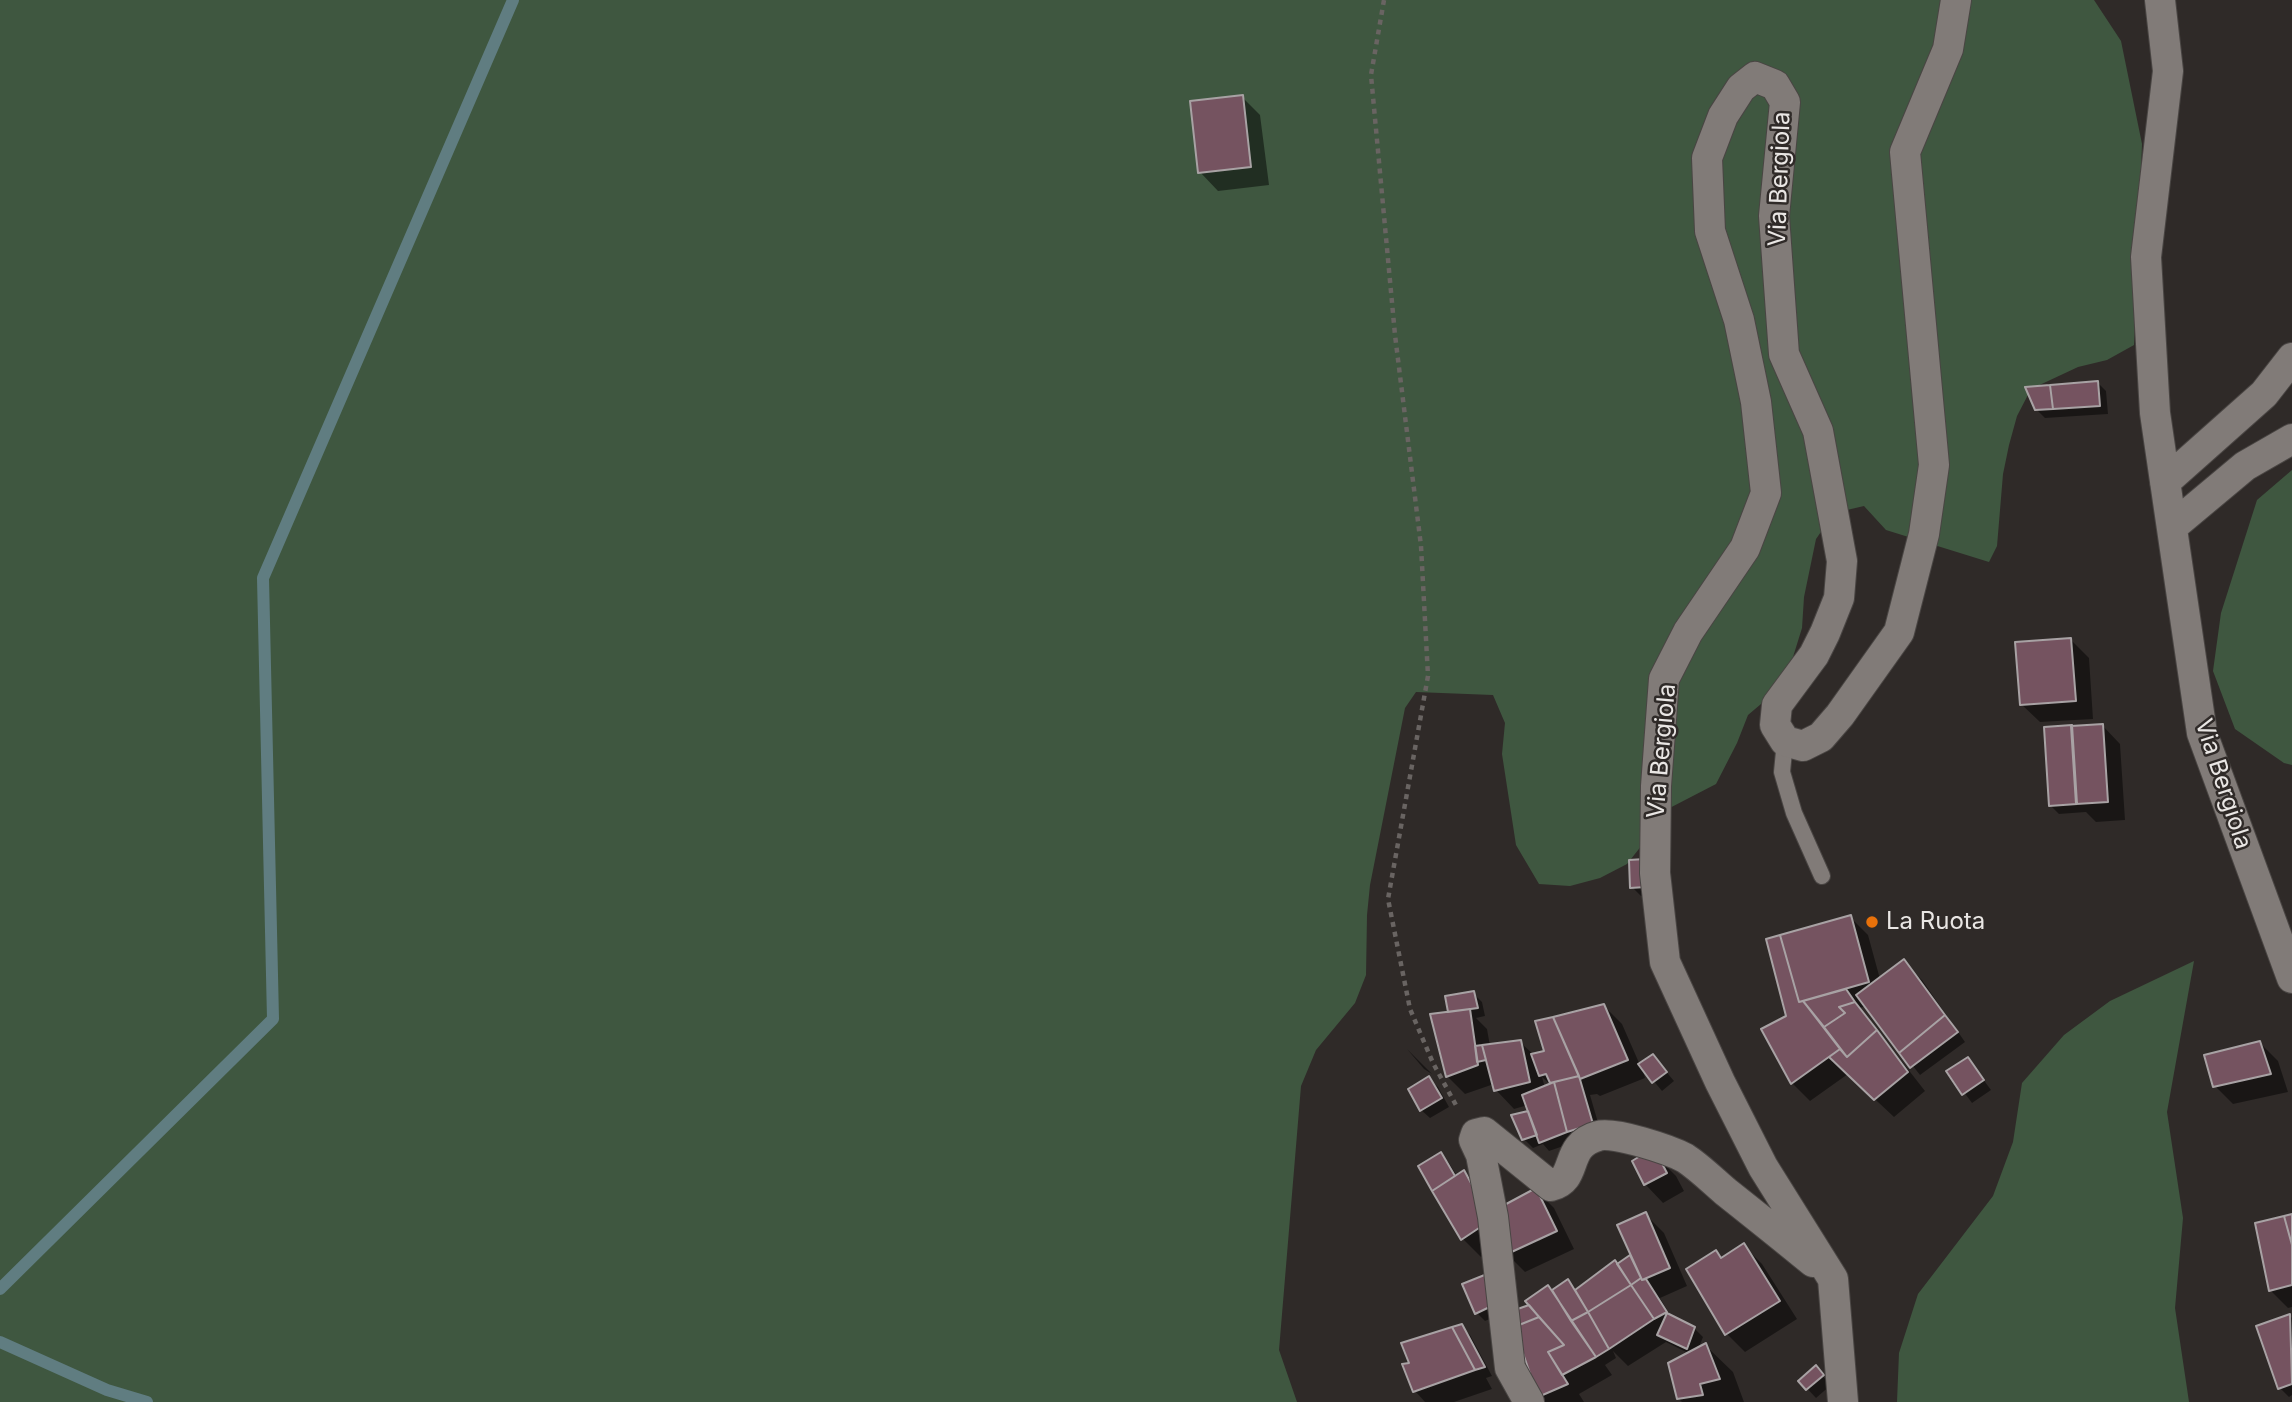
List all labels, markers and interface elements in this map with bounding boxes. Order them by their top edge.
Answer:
street label: Via Bergiola [1763,111,1797,247]
street label: Via Bergiola [1642,682,1682,820]
street label: Via Bergiola [2188,715,2258,853]
place label: La Ruota [1886,908,1985,936]
marker: La Ruota [1864,914,1880,930]

